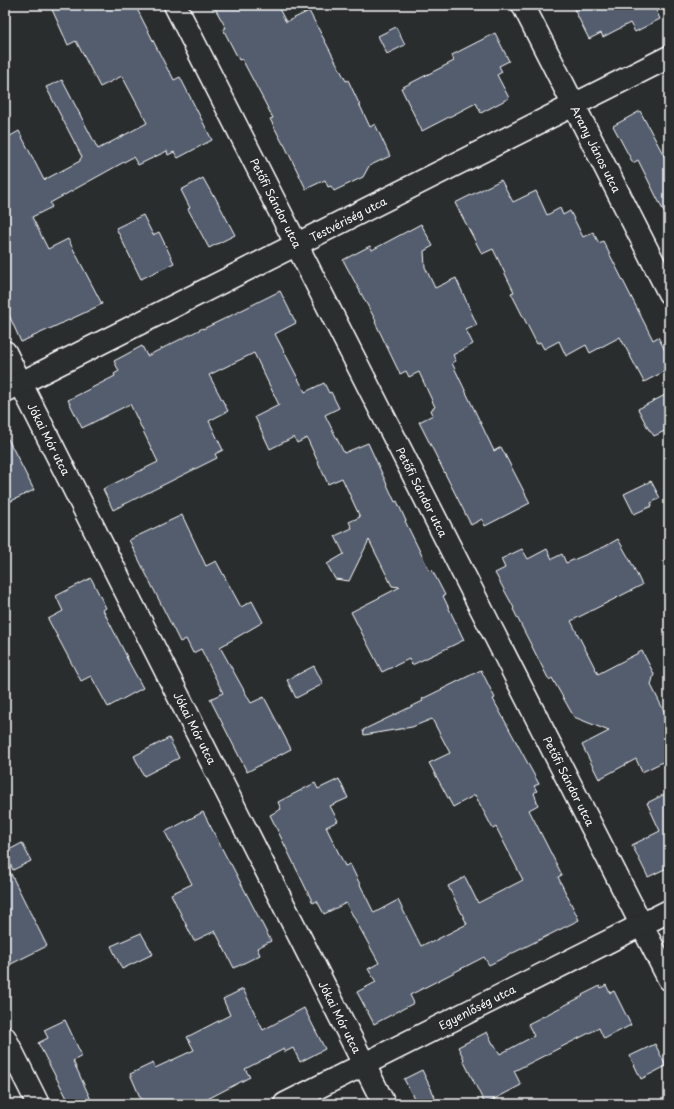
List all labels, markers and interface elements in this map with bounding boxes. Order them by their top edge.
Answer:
street label: Arany János utca [567,103,625,196]
street label: Petőfi Sándor utca [246,155,306,251]
street label: Testvériség utca [307,192,390,246]
street label: Jókai Mór utca [23,400,75,478]
street label: Petőfi Sándor utca [392,444,452,540]
street label: Jókai Mór utca [169,689,221,767]
street label: Petőfi Sándor utca [539,733,599,829]
street label: Jókai Mór utca [314,978,366,1056]
street label: Egyenlőség utca [436,980,519,1034]

